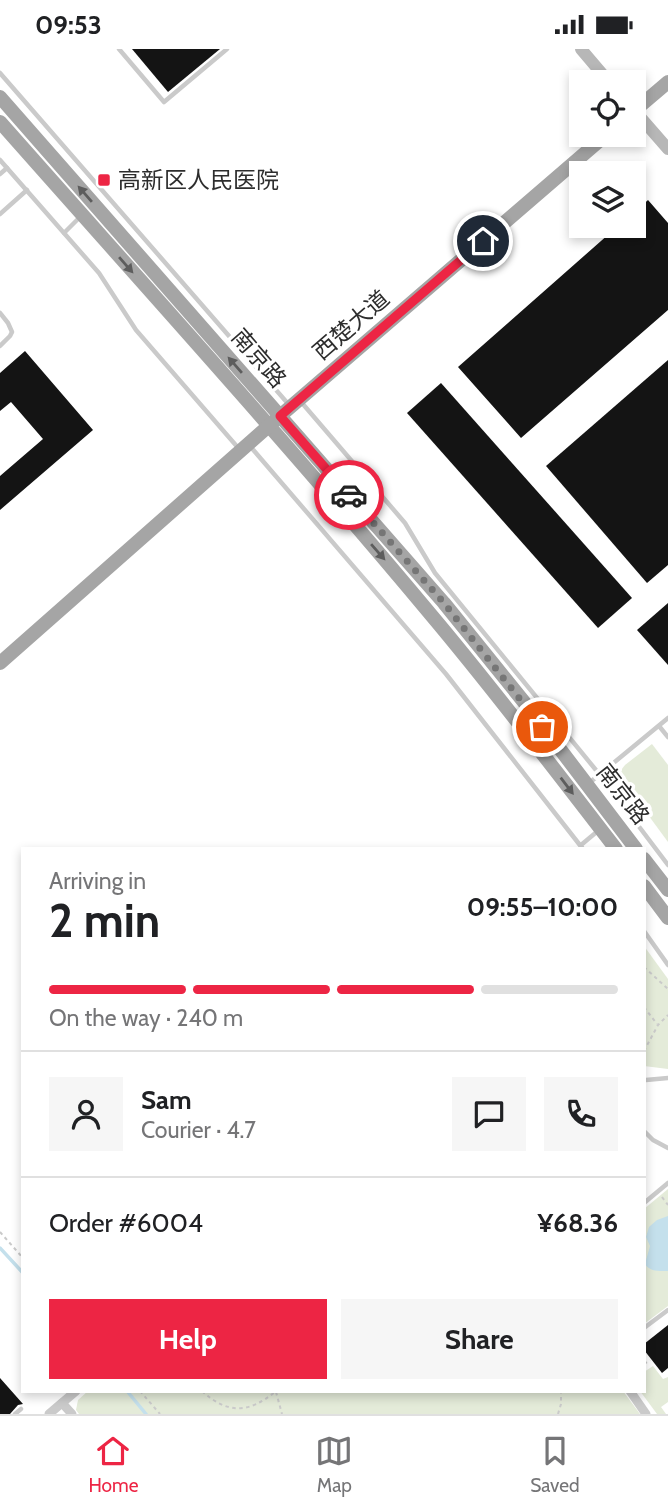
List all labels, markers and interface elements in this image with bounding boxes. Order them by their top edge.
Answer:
text: 09:53 [35,9,102,41]
map controls [569,70,646,238]
button: locate [569,70,646,147]
button: layers [569,161,646,238]
place label: 高新区人民医院 [118,166,279,194]
marker: 高新区人民医院 [96,172,112,188]
one-way arrow [78,185,93,202]
pin [453,211,513,271]
icon: home [464,222,502,260]
one-way arrow [118,256,134,274]
street label: 西楚大道 [307,284,395,366]
street label: 南京路 [226,323,292,393]
one-way arrow [228,356,243,373]
courier [314,460,384,530]
icon: car [330,476,368,514]
one-way arrow [370,543,386,561]
pin [512,697,572,757]
icon: bag [523,708,561,746]
street label: 南京路 [591,758,655,830]
one-way arrow [560,776,575,794]
text: Arriving in [49,867,146,895]
text: 09:55–10:00 [467,891,618,923]
text: 2 min [49,893,160,949]
text: On the way · 240 m [49,1004,243,1032]
button: person [49,1077,123,1151]
button: chat [452,1077,526,1151]
button: phone [544,1077,618,1151]
text: Sam [141,1084,192,1116]
text: Courier · 4.7 [141,1116,256,1144]
text: Order #6004 [49,1207,203,1239]
text: ¥68.36 [538,1207,618,1239]
button: Help [49,1299,327,1379]
button: Share [341,1299,618,1379]
tab: Home [88,1432,138,1497]
tab: Map [315,1432,353,1497]
tab: Saved [530,1432,580,1497]

